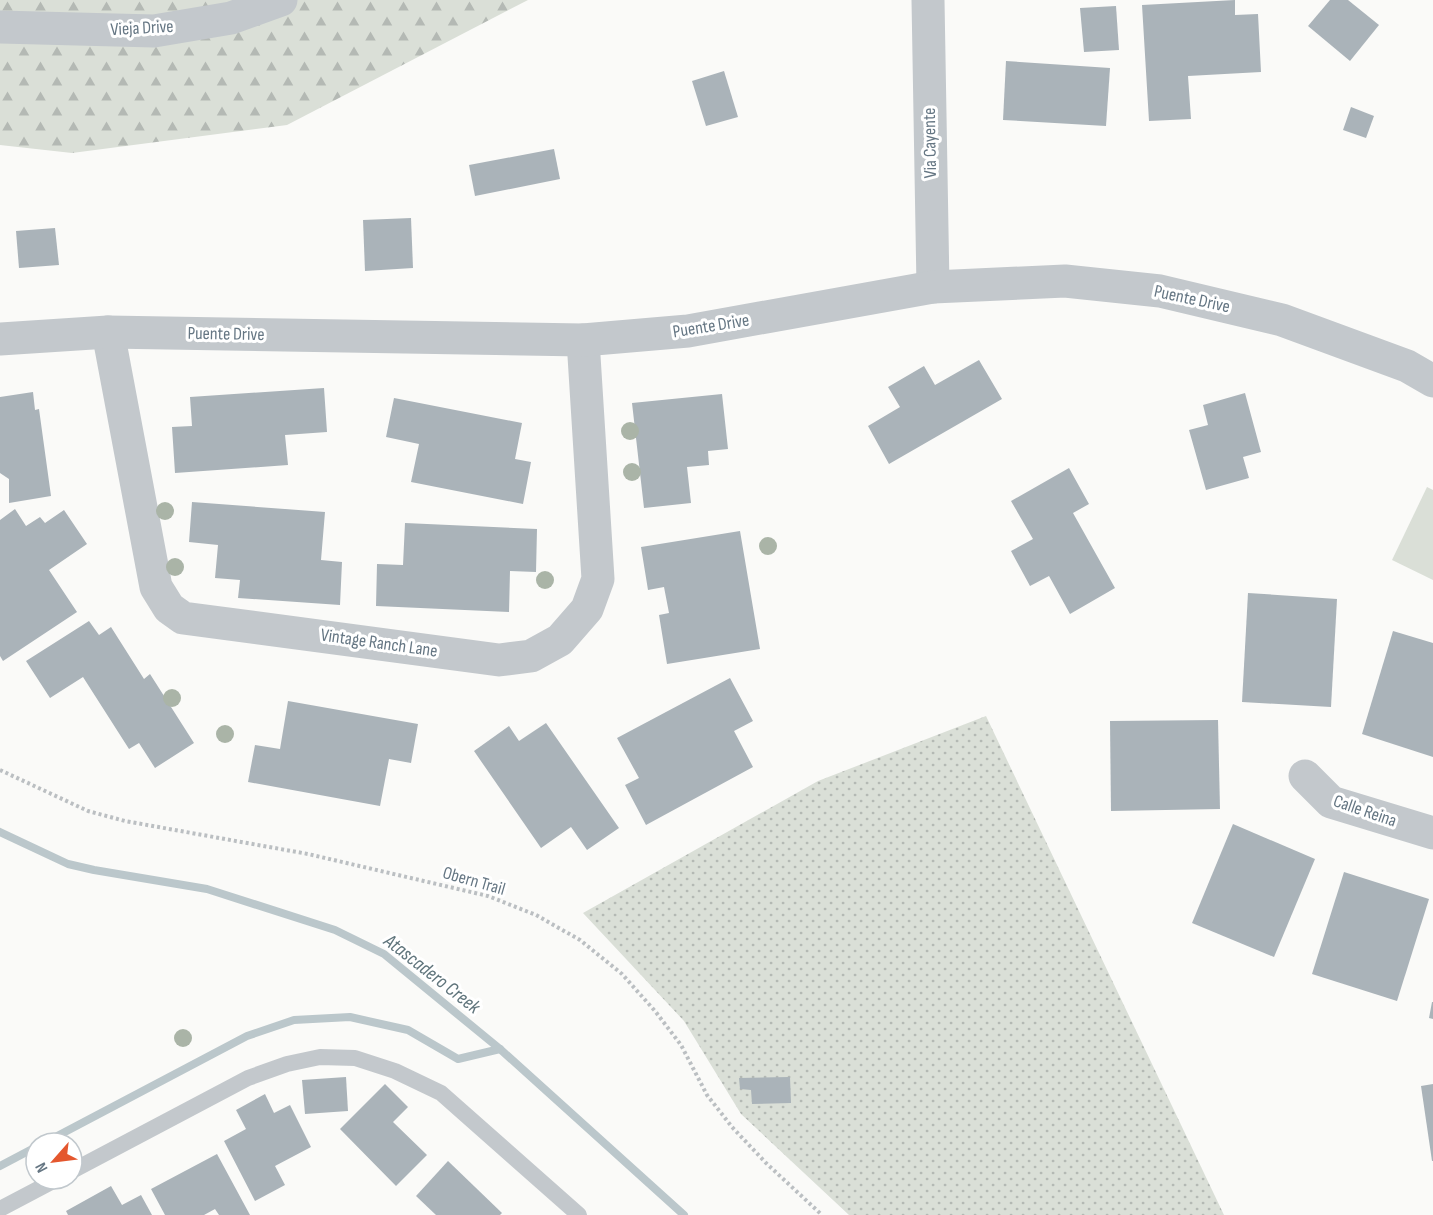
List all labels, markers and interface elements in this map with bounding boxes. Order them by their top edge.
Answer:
street label: Vieja Drive [110,16,174,40]
street label: Via Cayente [919,107,941,179]
street label: Puente Drive [1152,281,1232,317]
street label: Puente Drive [671,310,751,342]
street label: Puente Drive [187,323,265,345]
street label: Vintage Ranch Lane [319,624,439,662]
street label: Calle Reina [1331,790,1399,832]
street label: Obern Trail [440,862,508,900]
water label: Atascadero Creek [378,928,485,1019]
north arrow [24,1131,84,1191]
text: N [32,1159,52,1176]

